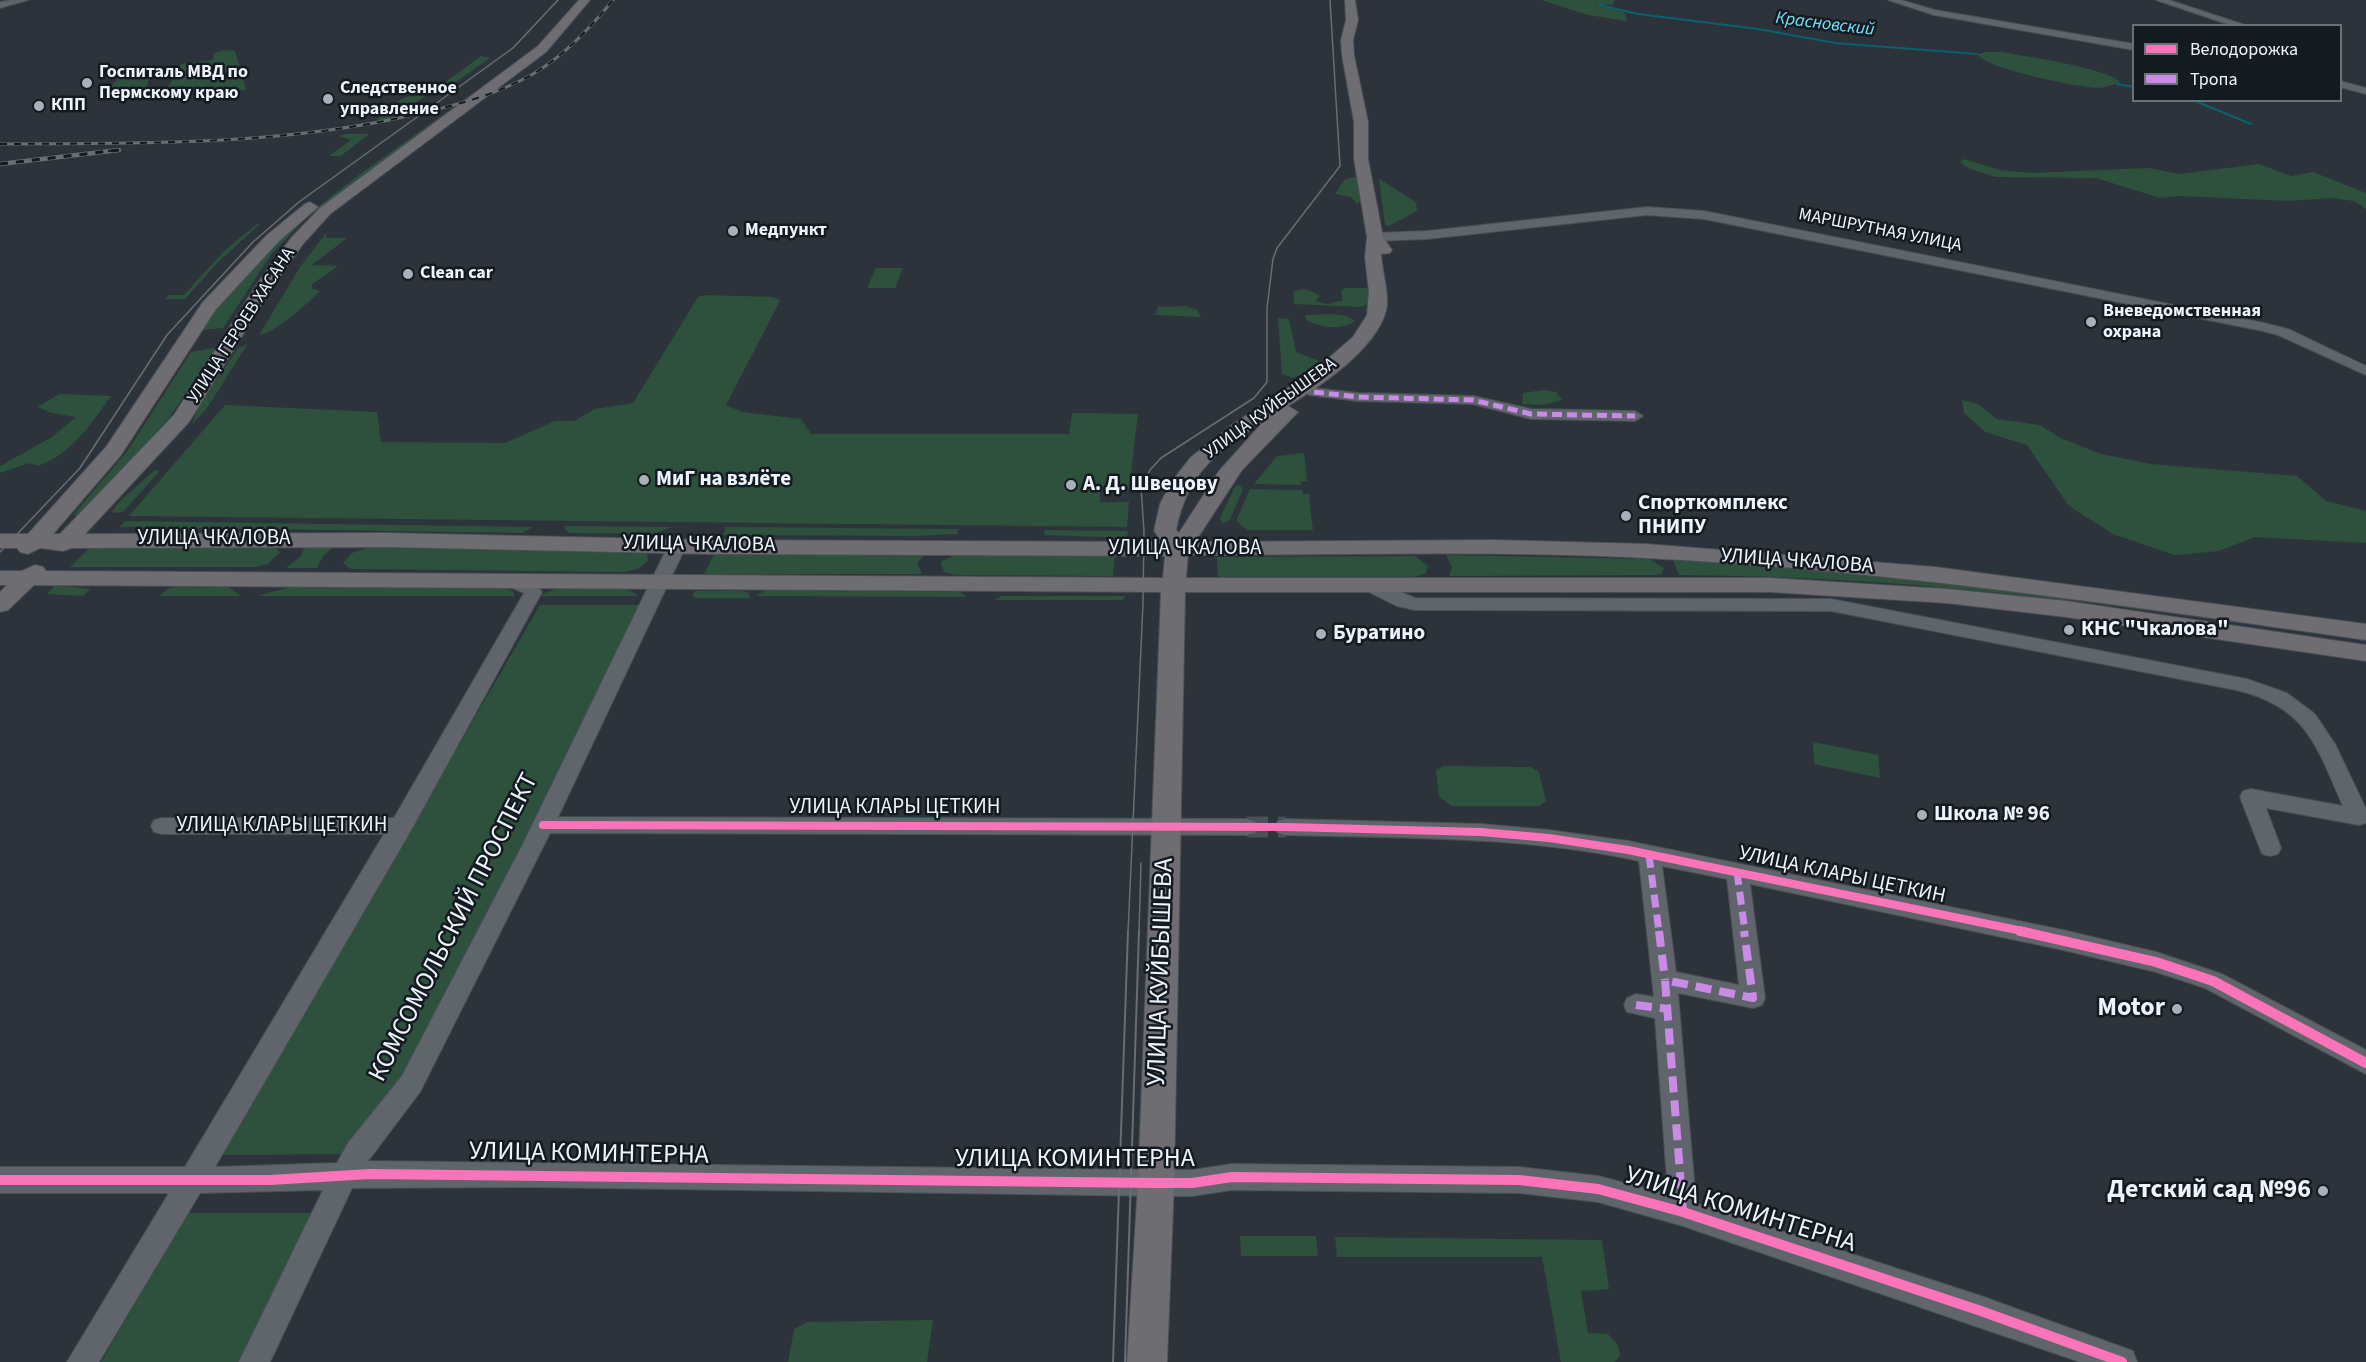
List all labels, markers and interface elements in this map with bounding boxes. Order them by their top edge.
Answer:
water label: Красновский [1774,8,1876,42]
legend [2132,24,2342,102]
text: Велодорожка [2190,37,2298,62]
place label: Госпиталь МВД по Пермскому краю [99,62,248,104]
text: Тропа [2190,67,2238,92]
marker: Госпиталь МВД по Пермскому краю [80,76,94,90]
place label: Следственное управление [340,78,457,121]
marker: Следственное управление [321,92,335,106]
place label: КПП [51,95,86,117]
marker: КПП [32,99,46,113]
street label: МАРШРУТНАЯ УЛИЦА [1796,205,1964,257]
place label: Медпункт [745,220,827,242]
marker: Медпункт [726,224,740,238]
street label: УЛИЦА ГЕРОЕВ ХАСАНА [184,244,300,408]
place label: Clean car [420,263,493,285]
marker: Clean car [401,267,415,281]
place label: Вневедомственная охрана [2103,301,2261,344]
marker: Вневедомственная охрана [2084,315,2098,329]
street label: УЛИЦА КУЙБЫШЕВА [1201,354,1341,464]
place label: МиГ на взлёте [656,467,791,493]
place label: А. Д. Швецову [1083,472,1218,498]
marker: МиГ на взлёте [637,473,651,487]
marker: А. Д. Швецову [1064,478,1078,492]
place label: Спорткомплекс ПНИПУ [1638,491,1788,541]
marker: Спорткомплекс ПНИПУ [1619,509,1633,523]
street label: УЛИЦА ЧКАЛОВА [138,526,290,552]
street label: УЛИЦА ЧКАЛОВА [622,531,776,559]
street label: УЛИЦА ЧКАЛОВА [1109,536,1261,562]
street label: УЛИЦА ЧКАЛОВА [1720,544,1874,580]
place label: КНС "Чкалова" [2081,617,2228,643]
place label: Буратино [1333,621,1425,647]
marker: КНС "Чкалова" [2062,623,2076,637]
marker: Буратино [1314,627,1328,641]
street label: КОМСОМОЛЬСКИЙ ПРОСПЕКТ [364,769,546,1087]
street label: УЛИЦА КЛАРЫ ЦЕТКИН [790,795,1000,821]
place label: Школа № 96 [1934,802,2050,828]
marker: Школа № 96 [1915,808,1929,822]
street label: УЛИЦА КЛАРЫ ЦЕТКИН [177,813,387,839]
street label: УЛИЦА КЛАРЫ ЦЕТКИН [1736,842,1948,910]
street label: УЛИЦА КУЙБЫШЕВА [1142,857,1182,1087]
place label: Motor [2097,993,2165,1025]
marker: Motor [2170,1002,2184,1016]
street label: УЛИЦА КОМИНТЕРНА [469,1137,709,1173]
street label: УЛИЦА КОМИНТЕРНА [955,1144,1195,1176]
street label: УЛИЦА КОМИНТЕРНА [1621,1161,1859,1261]
place label: Детский сад №96 [2107,1175,2311,1207]
marker: Детский сад №96 [2316,1184,2330,1198]

